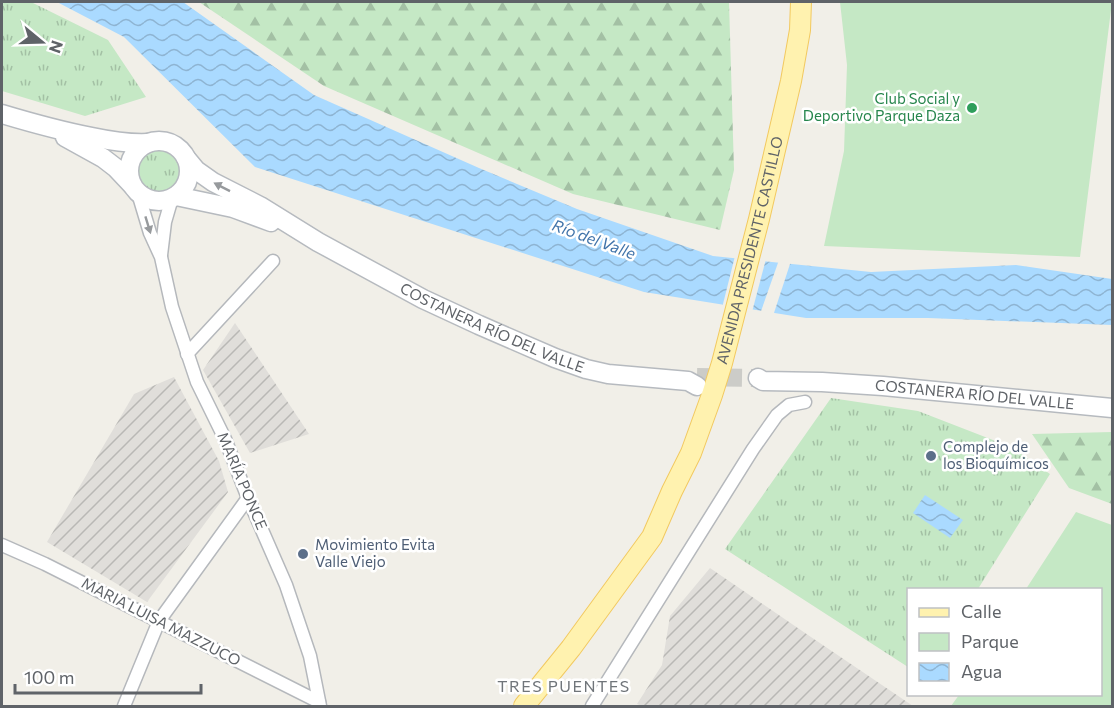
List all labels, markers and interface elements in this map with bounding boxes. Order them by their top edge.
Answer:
north arrow [12,12,72,72]
text: N [46,38,68,56]
place label: Club Social y Deportivo Parque Daza [803,89,960,124]
marker: Club Social y Deportivo Parque Daza [965,101,979,115]
street label: AVENIDA PRESIDENTE CASTILLO [712,134,786,366]
one-way arrow [213,182,230,192]
water label: Río del Valle [550,215,639,263]
one-way arrow [144,216,154,234]
street label: COSTANERA RÍO DEL VALLE [397,278,587,376]
street label: COSTANERA RÍO DEL VALLE [875,376,1075,412]
street label: MARÍA PONCE [214,429,273,532]
place label: Complejo de los Bioquímicos [943,437,1049,472]
marker: Complejo de los Bioquímicos [924,449,938,463]
place label: Movimiento Evita Valle Viejo [315,535,435,570]
marker: Movimiento Evita Valle Viejo [296,547,310,561]
street label: MARIA LUISA MAZZUCO [79,573,244,669]
legend [907,588,1102,696]
text: Calle [961,600,1001,622]
text: Parque [961,630,1019,652]
scale bar [15,657,201,695]
text: Agua [961,660,1002,682]
text: 100 m [24,666,74,688]
district label: TRES PUENTES [497,676,631,695]

